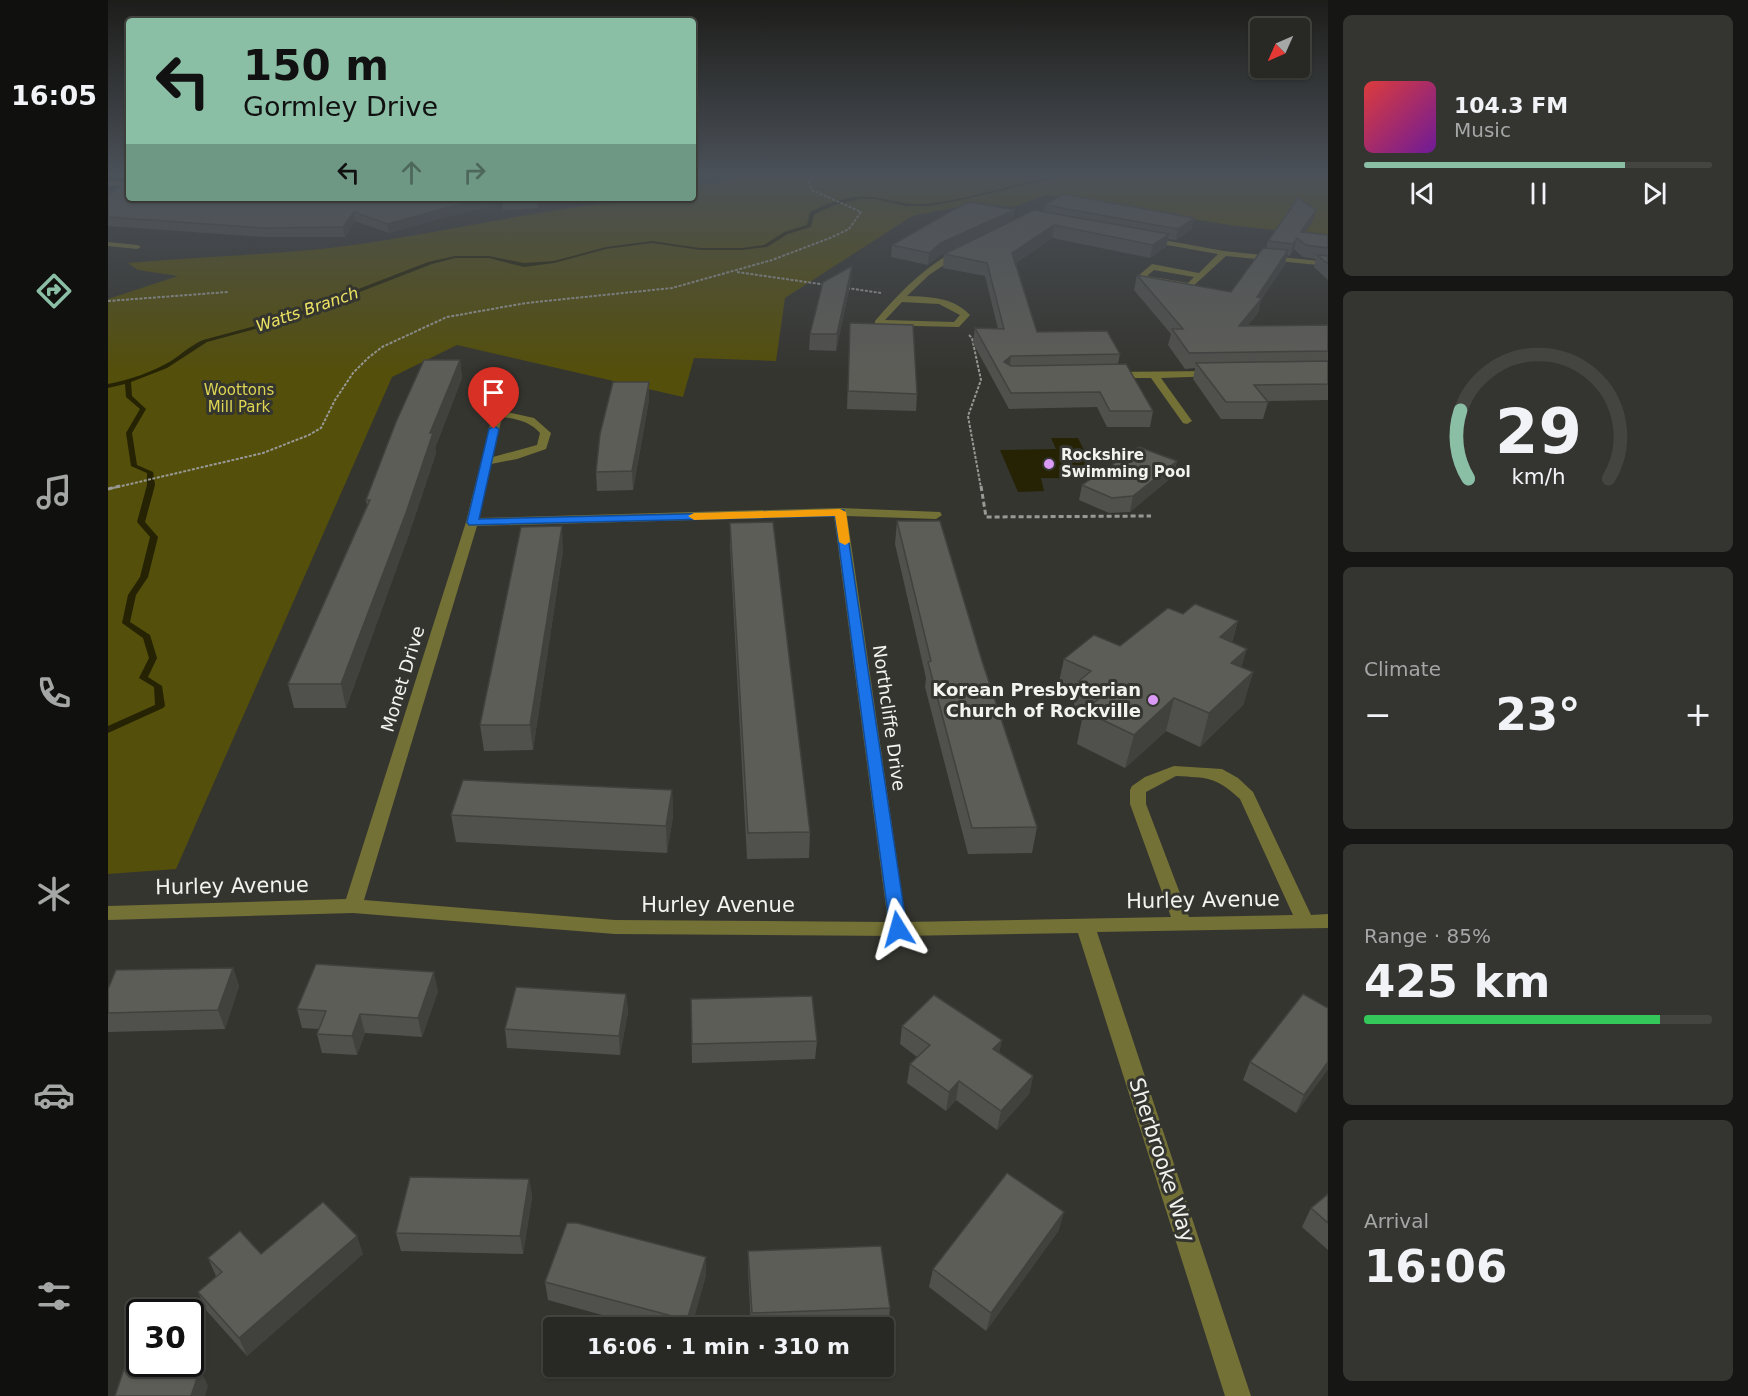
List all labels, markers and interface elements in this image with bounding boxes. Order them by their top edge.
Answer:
north arrow [1250,18,1310,78]
map controls [1250,18,1310,78]
text: 150 m [243,41,389,90]
icon: left [144,42,222,120]
text: 16:05 [11,80,97,111]
text: Gormley Drive [243,91,438,122]
text: 104.3 FM [1454,93,1568,118]
text: Music [1454,118,1511,142]
icon: left [332,156,365,189]
icon: ahead [395,156,428,189]
icon: right [458,156,491,189]
icon: previous [1406,177,1439,210]
icon: pause [1522,177,1555,210]
icon: next [1638,177,1671,210]
icon: directions [33,270,75,312]
water label: Watts Branch [253,283,361,336]
pin [468,367,519,429]
icon: arrive [477,376,510,409]
park label: Woottons Mill Park [204,381,274,416]
text: 29 [1495,395,1581,468]
place label: Rockshire Swimming Pool [1061,446,1191,481]
marker: Rockshire Swimming Pool [1042,457,1056,471]
text: km/h [1511,464,1565,489]
icon: music [33,471,75,513]
street label: Monet Drive [376,623,429,734]
street label: Northcliffe Drive [869,643,910,792]
text: Climate [1364,657,1441,681]
icon: phone [33,672,75,714]
place label: Korean Presbyterian Church of Rockville [932,679,1141,721]
text: 23° [1495,688,1581,741]
marker: Korean Presbyterian Church of Rockville [1146,693,1160,707]
text: − [1364,695,1392,734]
text: + [1684,695,1712,734]
icon: climate [33,873,75,915]
street label: Hurley Avenue [155,873,309,899]
street label: Hurley Avenue [1126,887,1280,913]
street label: Hurley Avenue [641,893,795,917]
position arrow [866,897,930,961]
text: Range · 85% [1364,924,1491,948]
text: 425 km [1364,955,1550,1008]
icon: car [33,1074,75,1116]
street label: Sherbrooke Way [1124,1075,1200,1245]
text: Arrival [1364,1209,1429,1233]
text: 16:06 [1364,1240,1507,1293]
icon: filters [33,1275,75,1317]
speed limit sign: 30 [126,1299,204,1377]
text: 16:06 · 1 min · 310 m [587,1334,850,1359]

